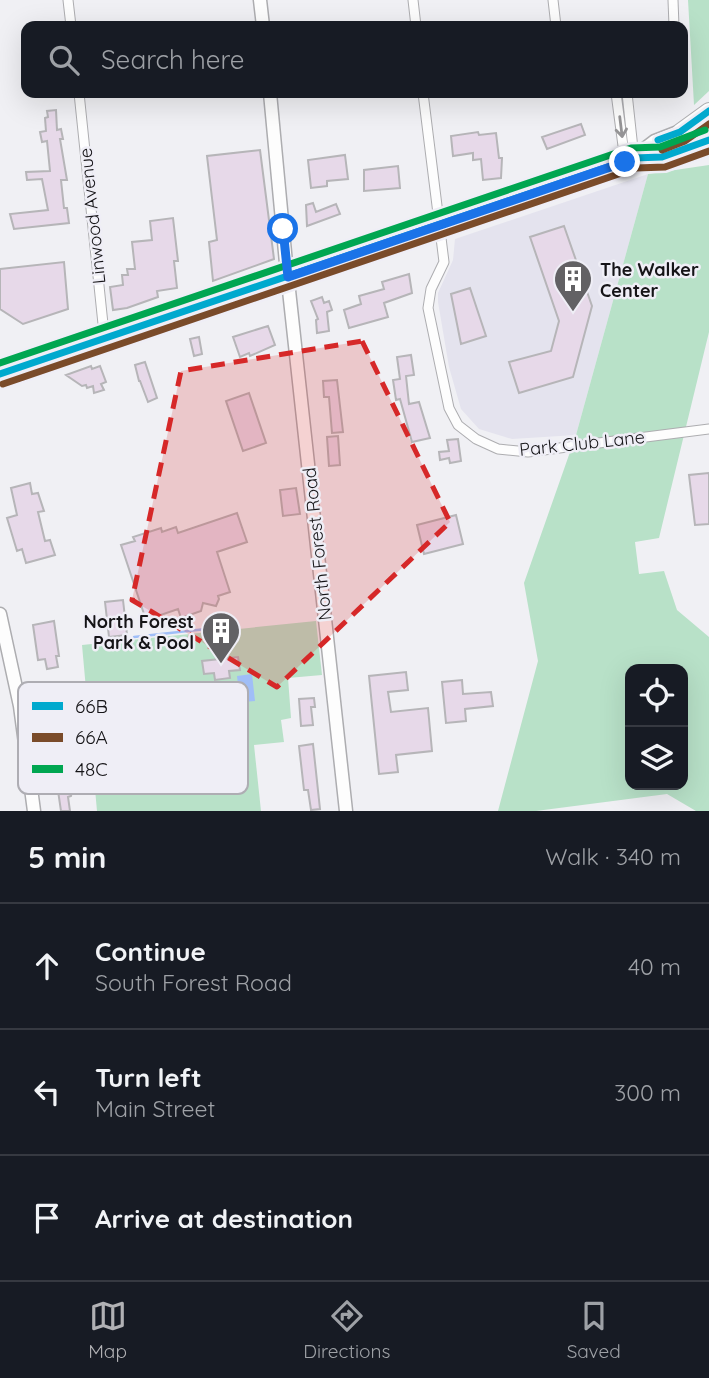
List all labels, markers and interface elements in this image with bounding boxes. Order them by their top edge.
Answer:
search box [21,21,688,98]
icon: search [45,41,83,79]
text: Search here [101,43,245,76]
one-way arrow [614,115,627,138]
route end [609,146,640,177]
street label: Linwood Avenue [73,147,111,285]
route start [267,213,298,244]
building icon: The Walker Center [552,258,594,313]
place label: The Walker Center [600,258,699,302]
street label: Park Club Lane [518,425,646,461]
street label: North Forest Road [298,466,336,622]
place label: North Forest Park & Pool [84,610,194,654]
building icon: North Forest Park & Pool [200,610,242,665]
map controls [625,664,688,790]
button: locate [625,664,688,727]
legend [18,682,248,794]
text: 66B [75,694,108,718]
text: 66A [75,725,108,749]
button: layers [625,727,688,790]
text: 48C [75,757,108,781]
text: 5 min [28,838,106,876]
text: Walk · 340 m [545,842,681,871]
text: Continue [95,935,206,968]
icon: ahead [28,947,66,985]
text: 40 m [628,952,681,981]
text: South Forest Road [95,968,292,997]
text: Turn left [95,1061,202,1094]
icon: left [28,1073,66,1111]
text: 300 m [614,1078,681,1107]
text: Main Street [95,1094,215,1123]
icon: arrive [28,1199,66,1237]
text: Arrive at destination [95,1202,353,1235]
tab: Map [88,1297,127,1363]
tab: Directions [303,1297,390,1363]
tab: Saved [567,1297,621,1363]

